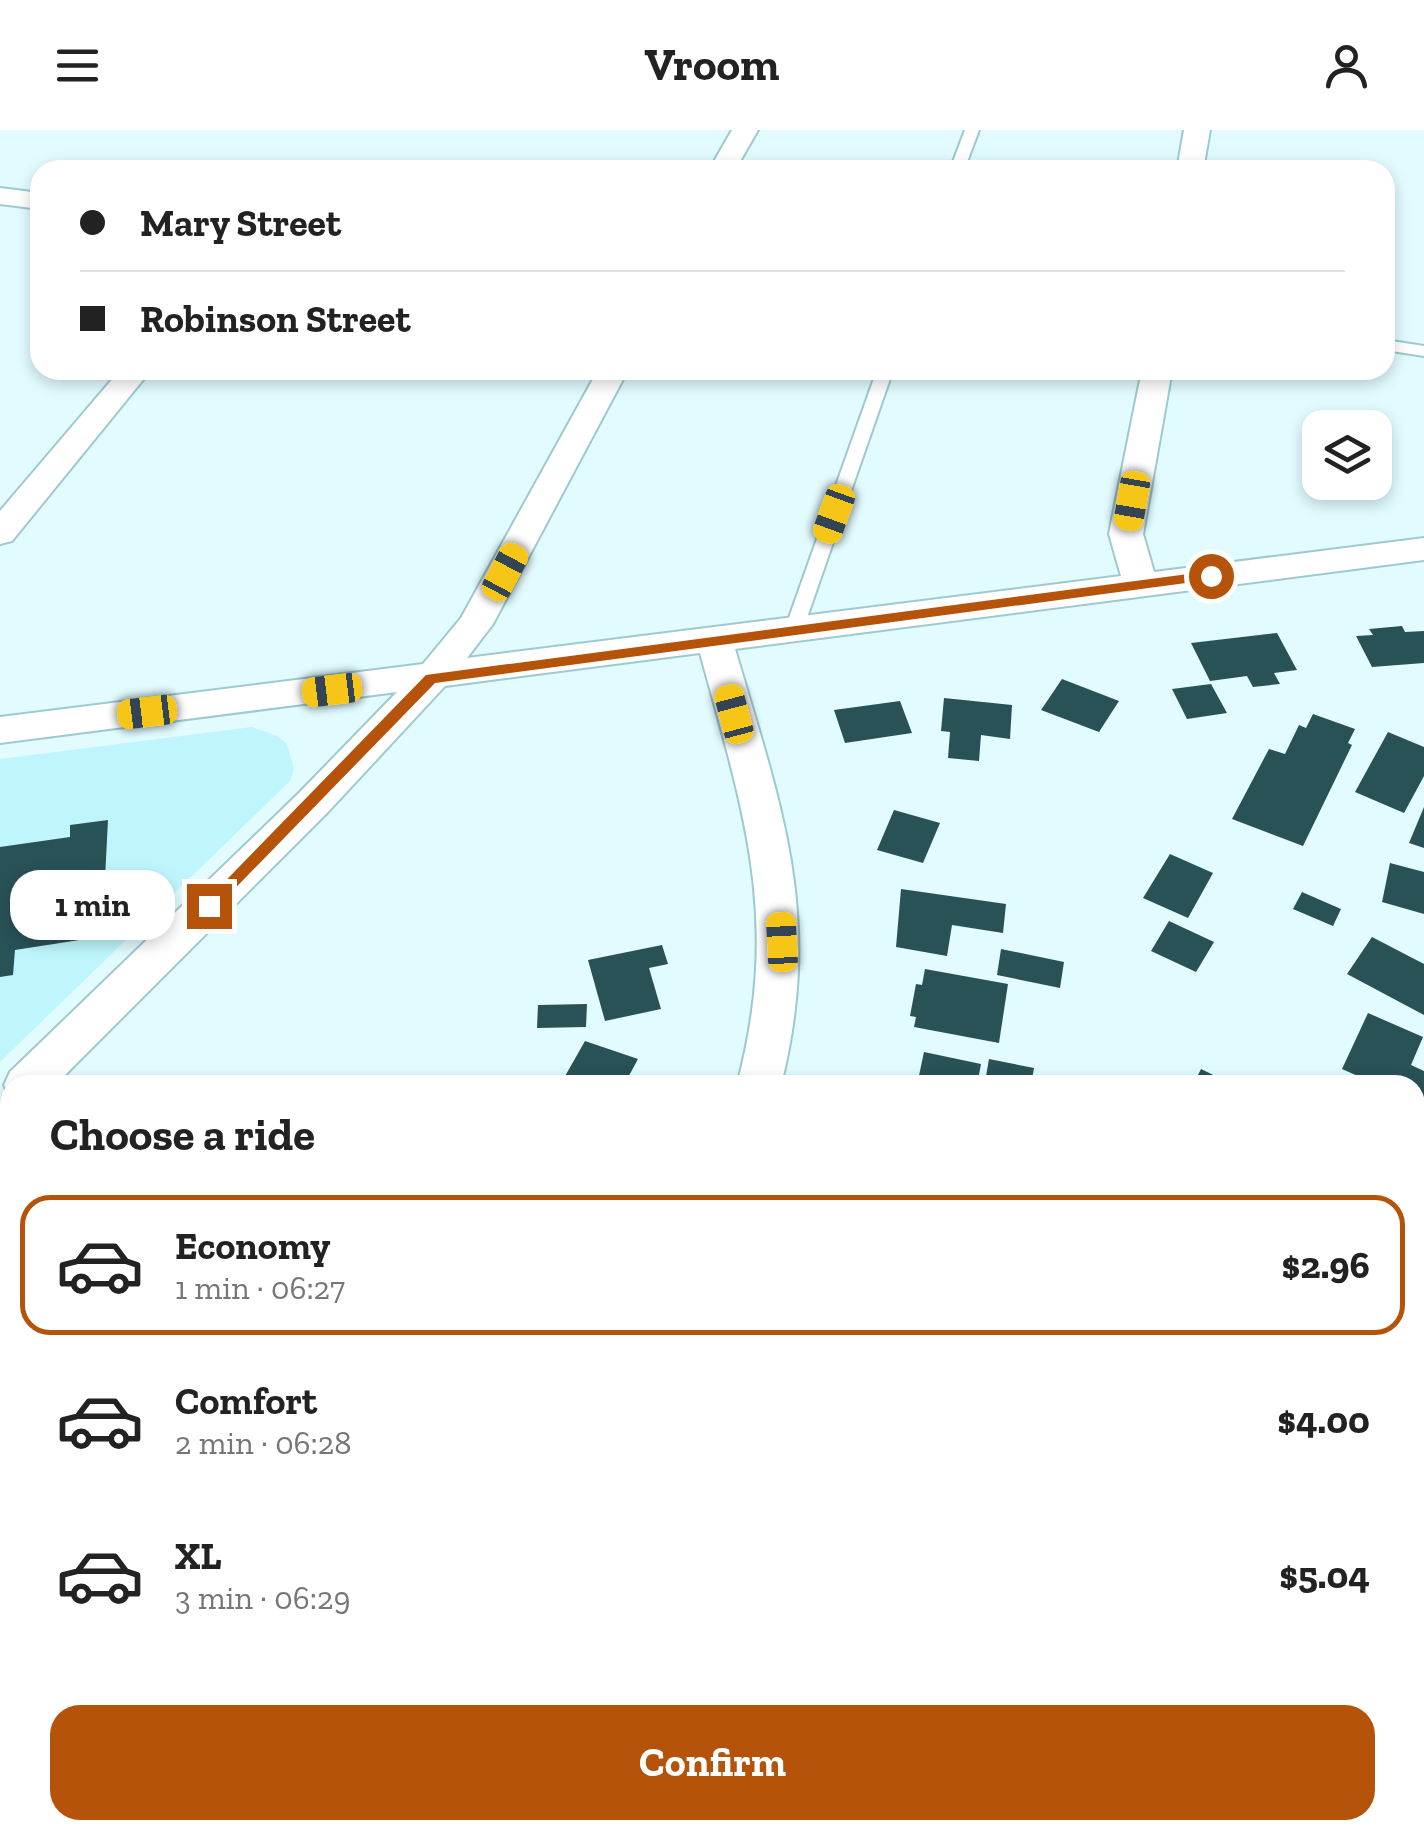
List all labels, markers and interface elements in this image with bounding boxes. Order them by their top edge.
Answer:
icon: menu [50,38,105,93]
text: Vroom [645,38,779,92]
icon: person [1319,38,1374,93]
text: Mary Street [140,200,341,246]
text: Robinson Street [140,296,411,342]
map controls [1302,410,1392,500]
button: layers [1302,410,1392,500]
car [1112,469,1152,533]
car [810,481,858,547]
car [478,538,532,606]
route start [1189,554,1234,599]
car [300,671,364,709]
car [712,681,756,747]
car [115,693,179,731]
callout: 1 min [9,871,174,941]
route end [187,884,232,929]
text: 1 min [55,886,130,924]
car [765,911,799,973]
text: Choose a ride [50,1108,315,1162]
icon: car [55,1220,145,1310]
text: Economy [175,1223,330,1269]
text: $2.96 [1282,1242,1370,1288]
text: 1 min · 06:27 [175,1269,345,1307]
icon: car [55,1375,145,1465]
text: Comfort [175,1378,317,1424]
text: $4.00 [1277,1397,1370,1443]
text: 2 min · 06:28 [175,1424,351,1462]
icon: car [55,1530,145,1620]
text: XL [175,1533,222,1579]
text: $5.04 [1279,1552,1370,1598]
text: 3 min · 06:29 [175,1579,350,1617]
button: Confirm [50,1705,1375,1820]

